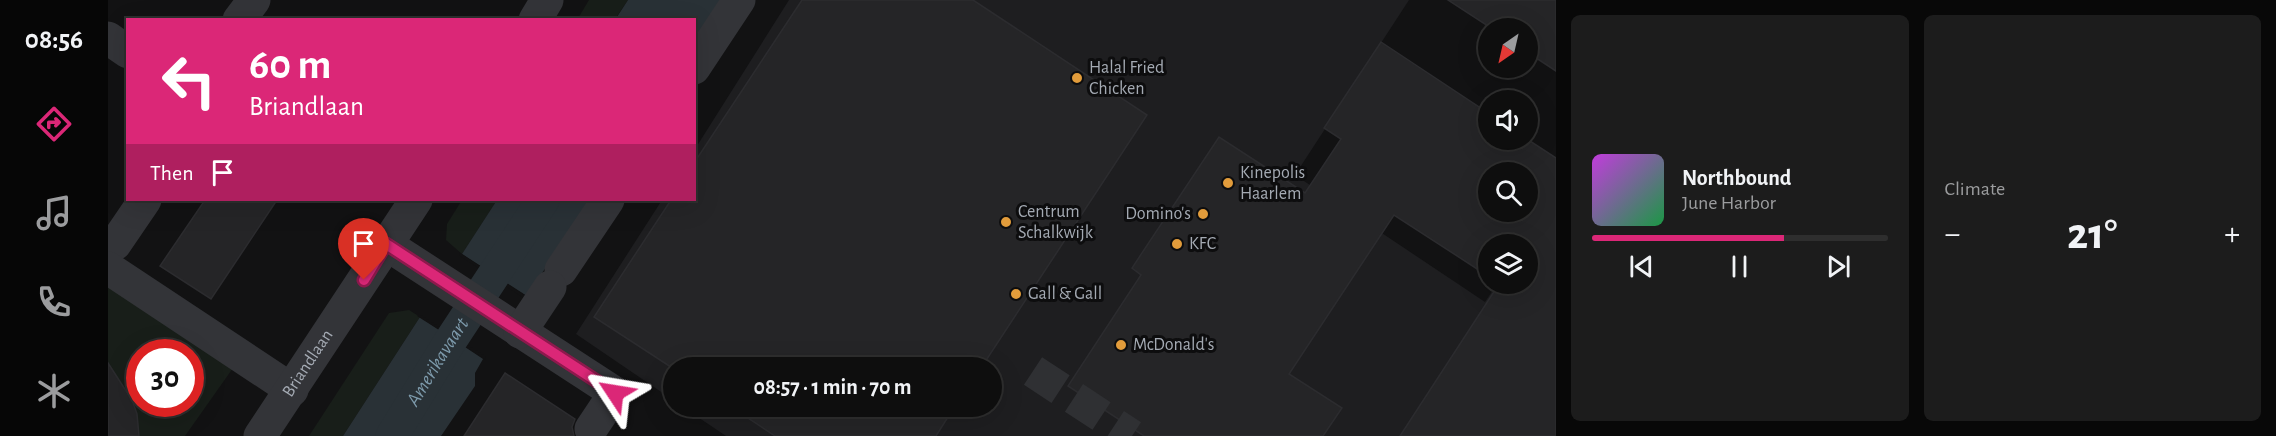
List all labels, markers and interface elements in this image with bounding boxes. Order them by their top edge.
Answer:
north arrow [1478,18,1538,78]
map controls [1478,18,1538,294]
text: 08:56 [25,26,83,53]
icon: left [150,42,228,120]
text: 60 m [249,44,331,86]
place label: Halal Fried Chicken [1089,59,1164,98]
marker: Halal Fried Chicken [1070,71,1084,85]
button: sound [1478,90,1538,150]
text: Briandlaan [249,93,364,120]
icon: directions [33,103,75,145]
icon: arrive [206,156,239,189]
text: Then [150,162,194,184]
button: search [1478,162,1538,222]
place label: Kinepolis Haarlem [1240,164,1305,203]
text: Northbound [1682,167,1791,189]
marker: Kinepolis Haarlem [1221,176,1235,190]
text: Climate [1945,179,2005,199]
icon: music [33,192,75,234]
text: June Harbor [1682,193,1776,213]
place label: Centrum Schalkwijk [1018,203,1094,242]
place label: Domino's [1125,205,1191,223]
marker: Domino's [1196,207,1210,221]
text: 21° [2067,212,2118,257]
marker: Centrum Schalkwijk [999,215,1013,229]
pin [338,218,389,280]
text: − [1945,218,1960,251]
text: + [2224,218,2240,251]
icon: arrive [347,227,380,260]
button: layers [1478,234,1538,294]
place label: KFC [1189,235,1216,253]
marker: KFC [1170,237,1184,251]
icon: previous [1625,250,1658,283]
icon: pause [1723,250,1756,283]
icon: next [1822,250,1855,283]
icon: phone [33,281,75,323]
place label: Gall & Gall [1028,285,1102,303]
marker: Gall & Gall [1009,287,1023,301]
water label: Amerikavaart [402,314,473,410]
street label: Briandlaan [279,326,337,400]
place label: McDonald's [1133,336,1215,354]
marker: McDonald's [1114,338,1128,352]
speed limit sign: 30 [126,339,204,417]
position arrow [583,361,647,425]
icon: climate [33,370,75,412]
text: 08:57 · 1 min · 70 m [753,376,912,398]

